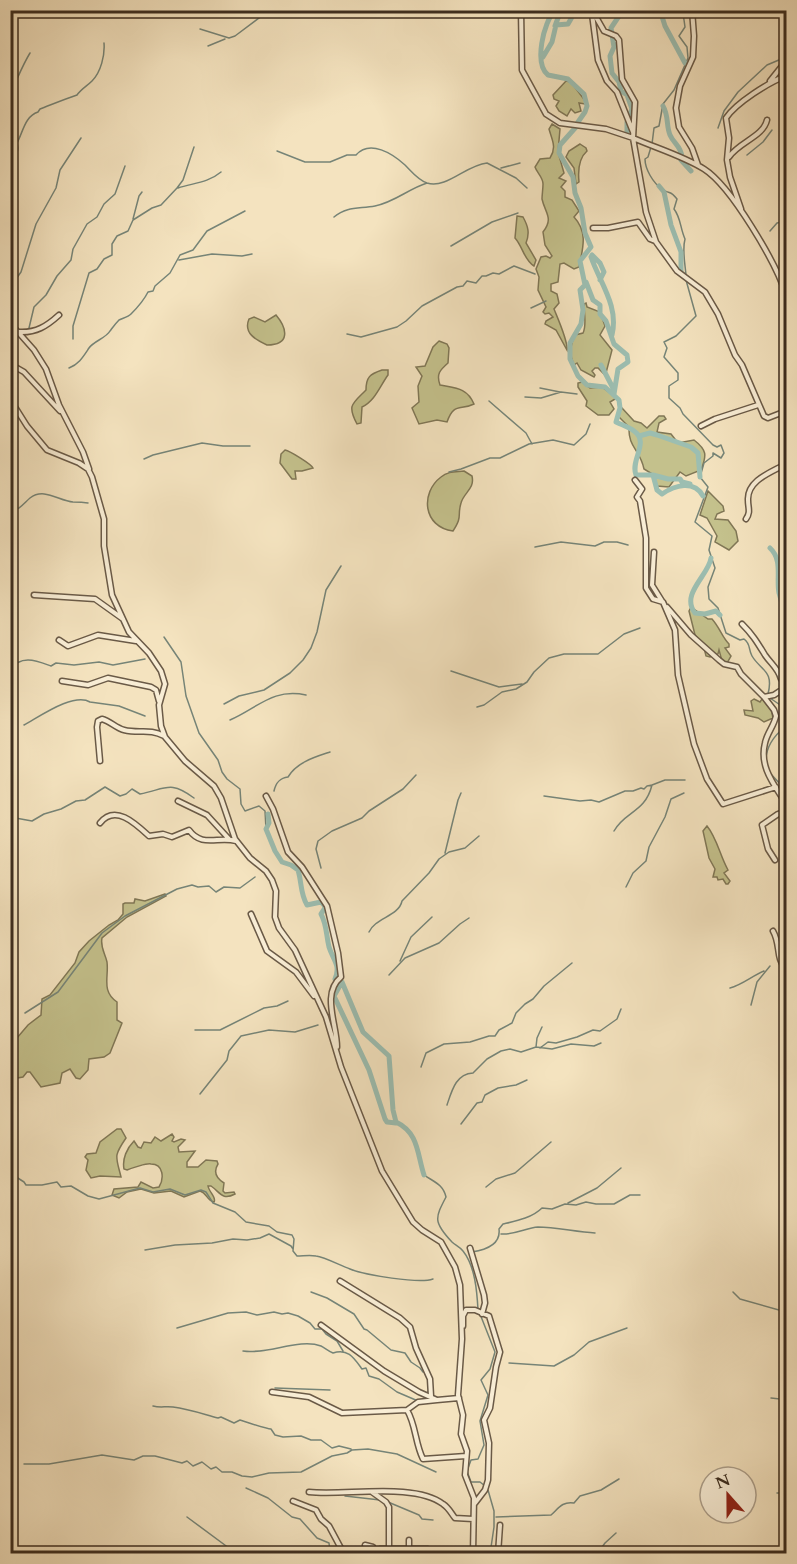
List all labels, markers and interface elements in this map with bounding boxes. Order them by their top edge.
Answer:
north arrow [698,1465,758,1525]
text: N [713,1469,734,1495]

